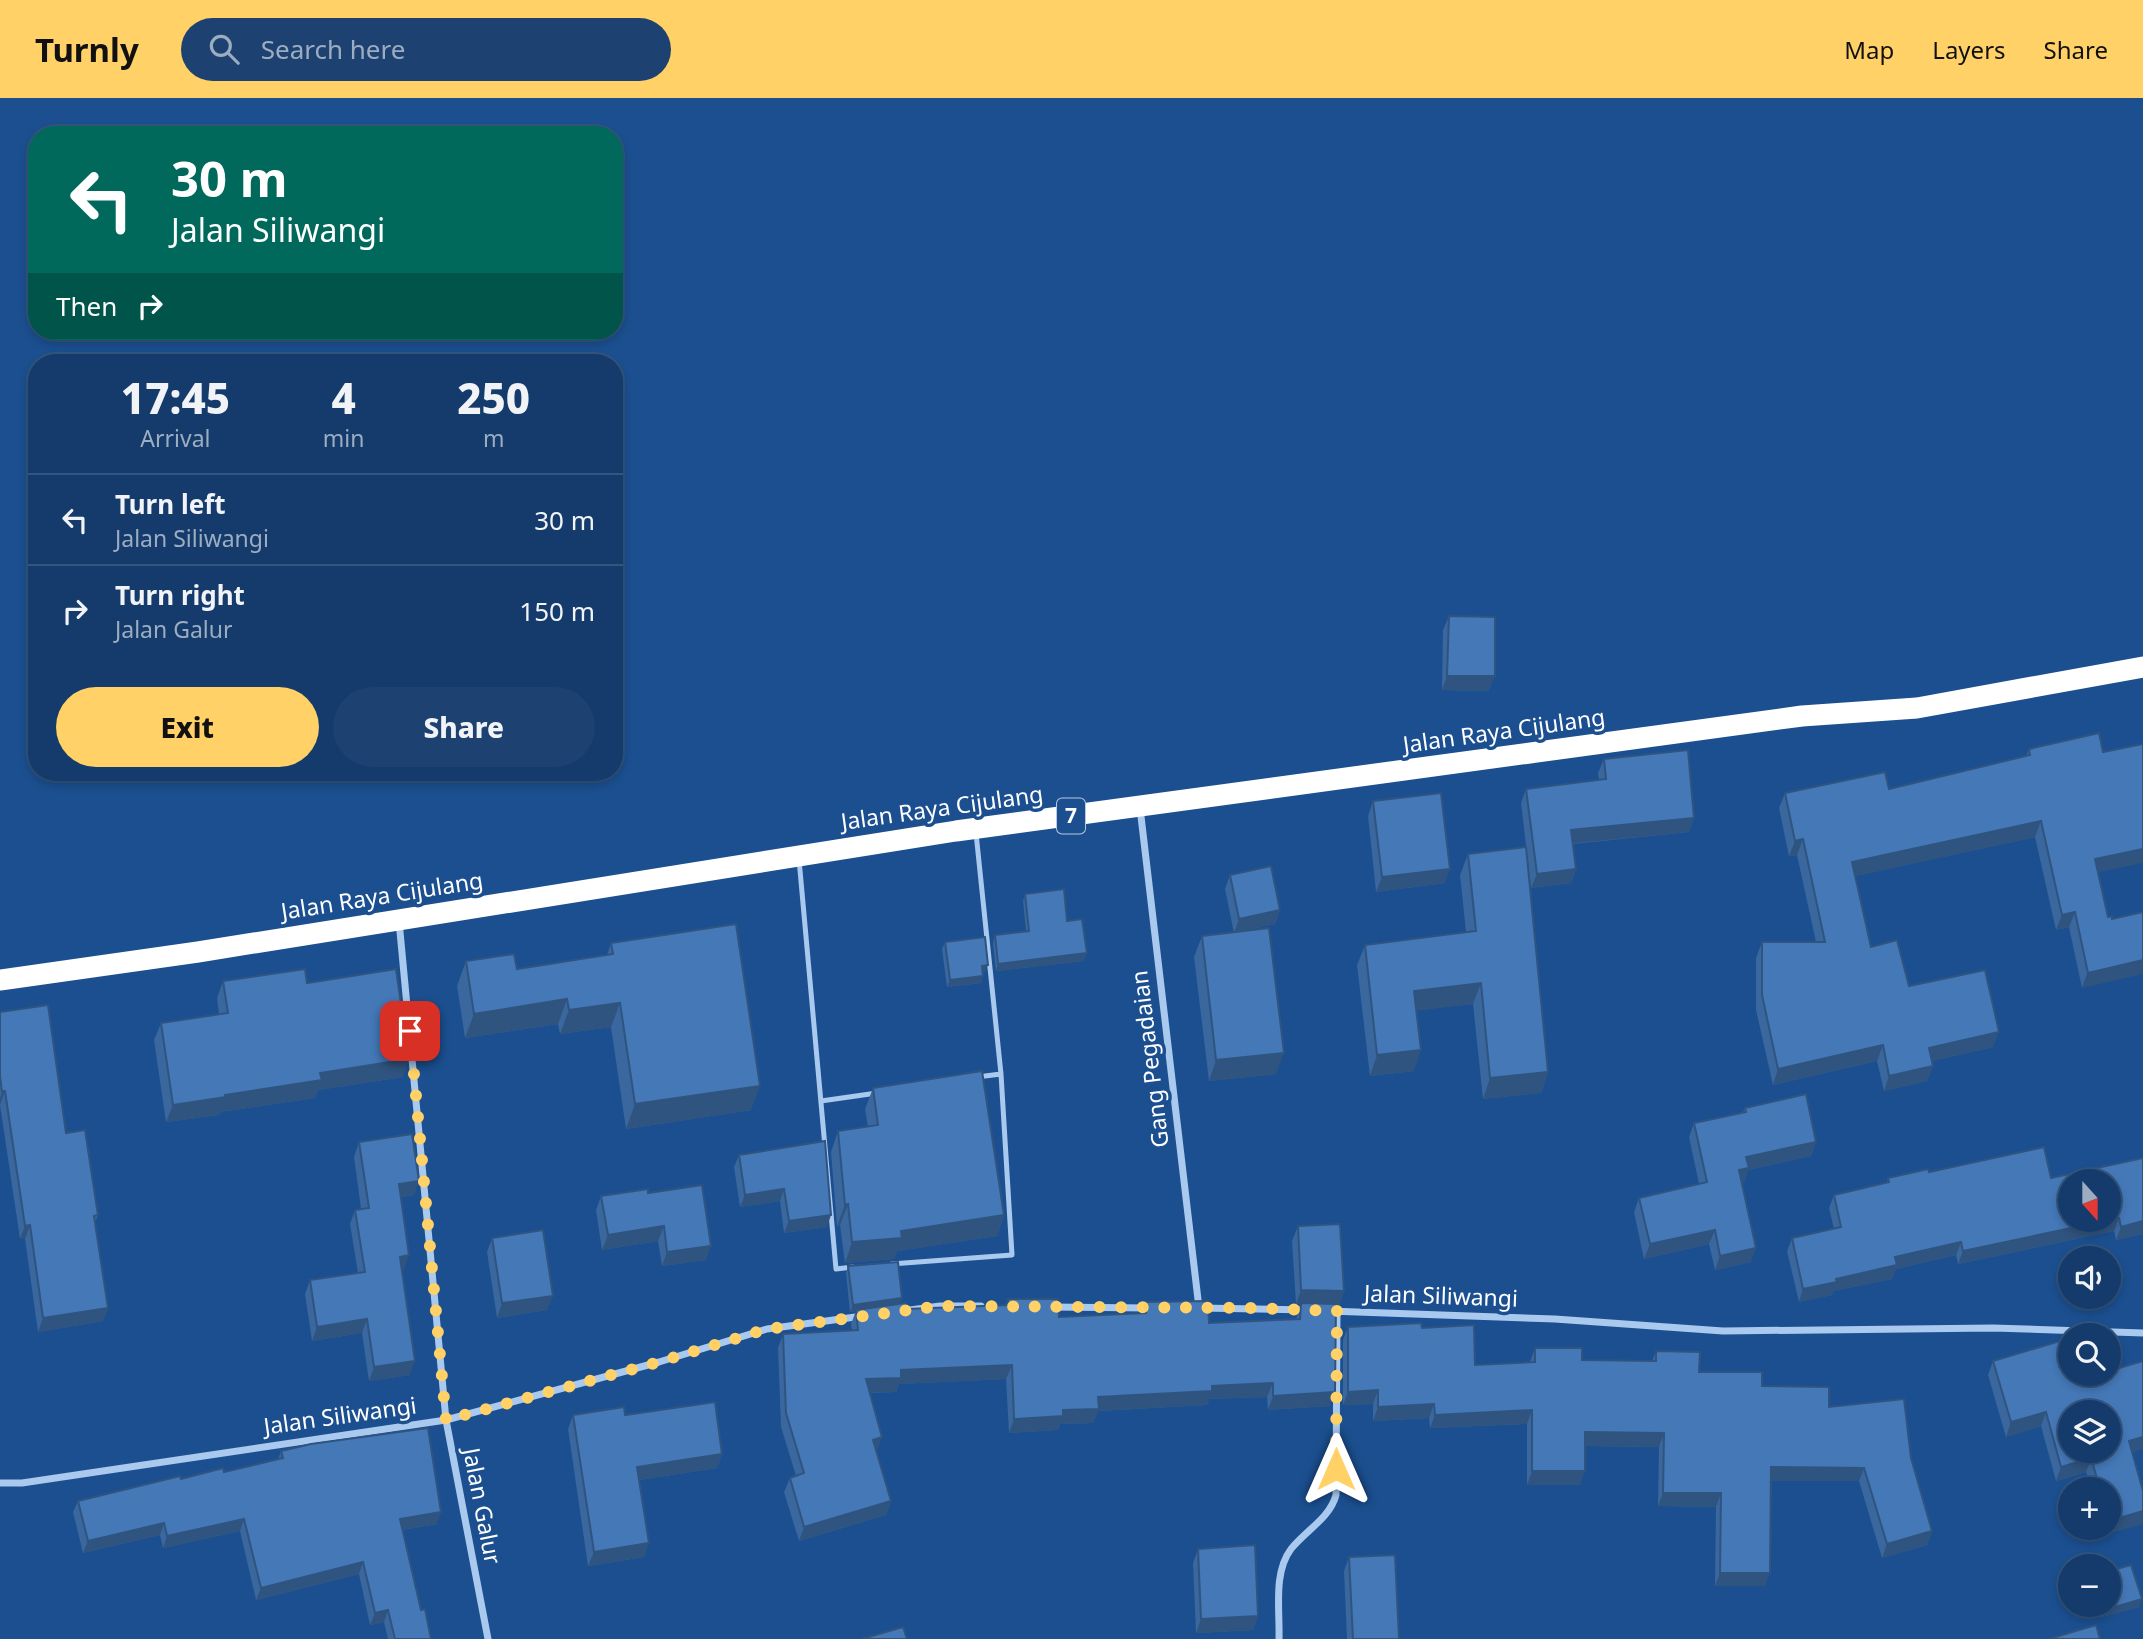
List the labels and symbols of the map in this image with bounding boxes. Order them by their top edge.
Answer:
street label: Jalan Raya Cijulang [1399,700,1607,760]
street label: Jalan Raya Cijulang [837,777,1045,837]
road number: 7 [1057,798,1085,834]
street label: Jalan Raya Cijulang [277,863,485,927]
street label: Gang Pegadaian [1122,969,1176,1149]
pin [380,1001,440,1061]
north arrow [2058,1169,2121,1232]
street label: Jalan Siliwangi [1362,1276,1519,1314]
street label: Jalan Siliwangi [259,1388,418,1442]
position arrow [1299,1432,1373,1506]
street label: Jalan Galur [456,1443,510,1567]

